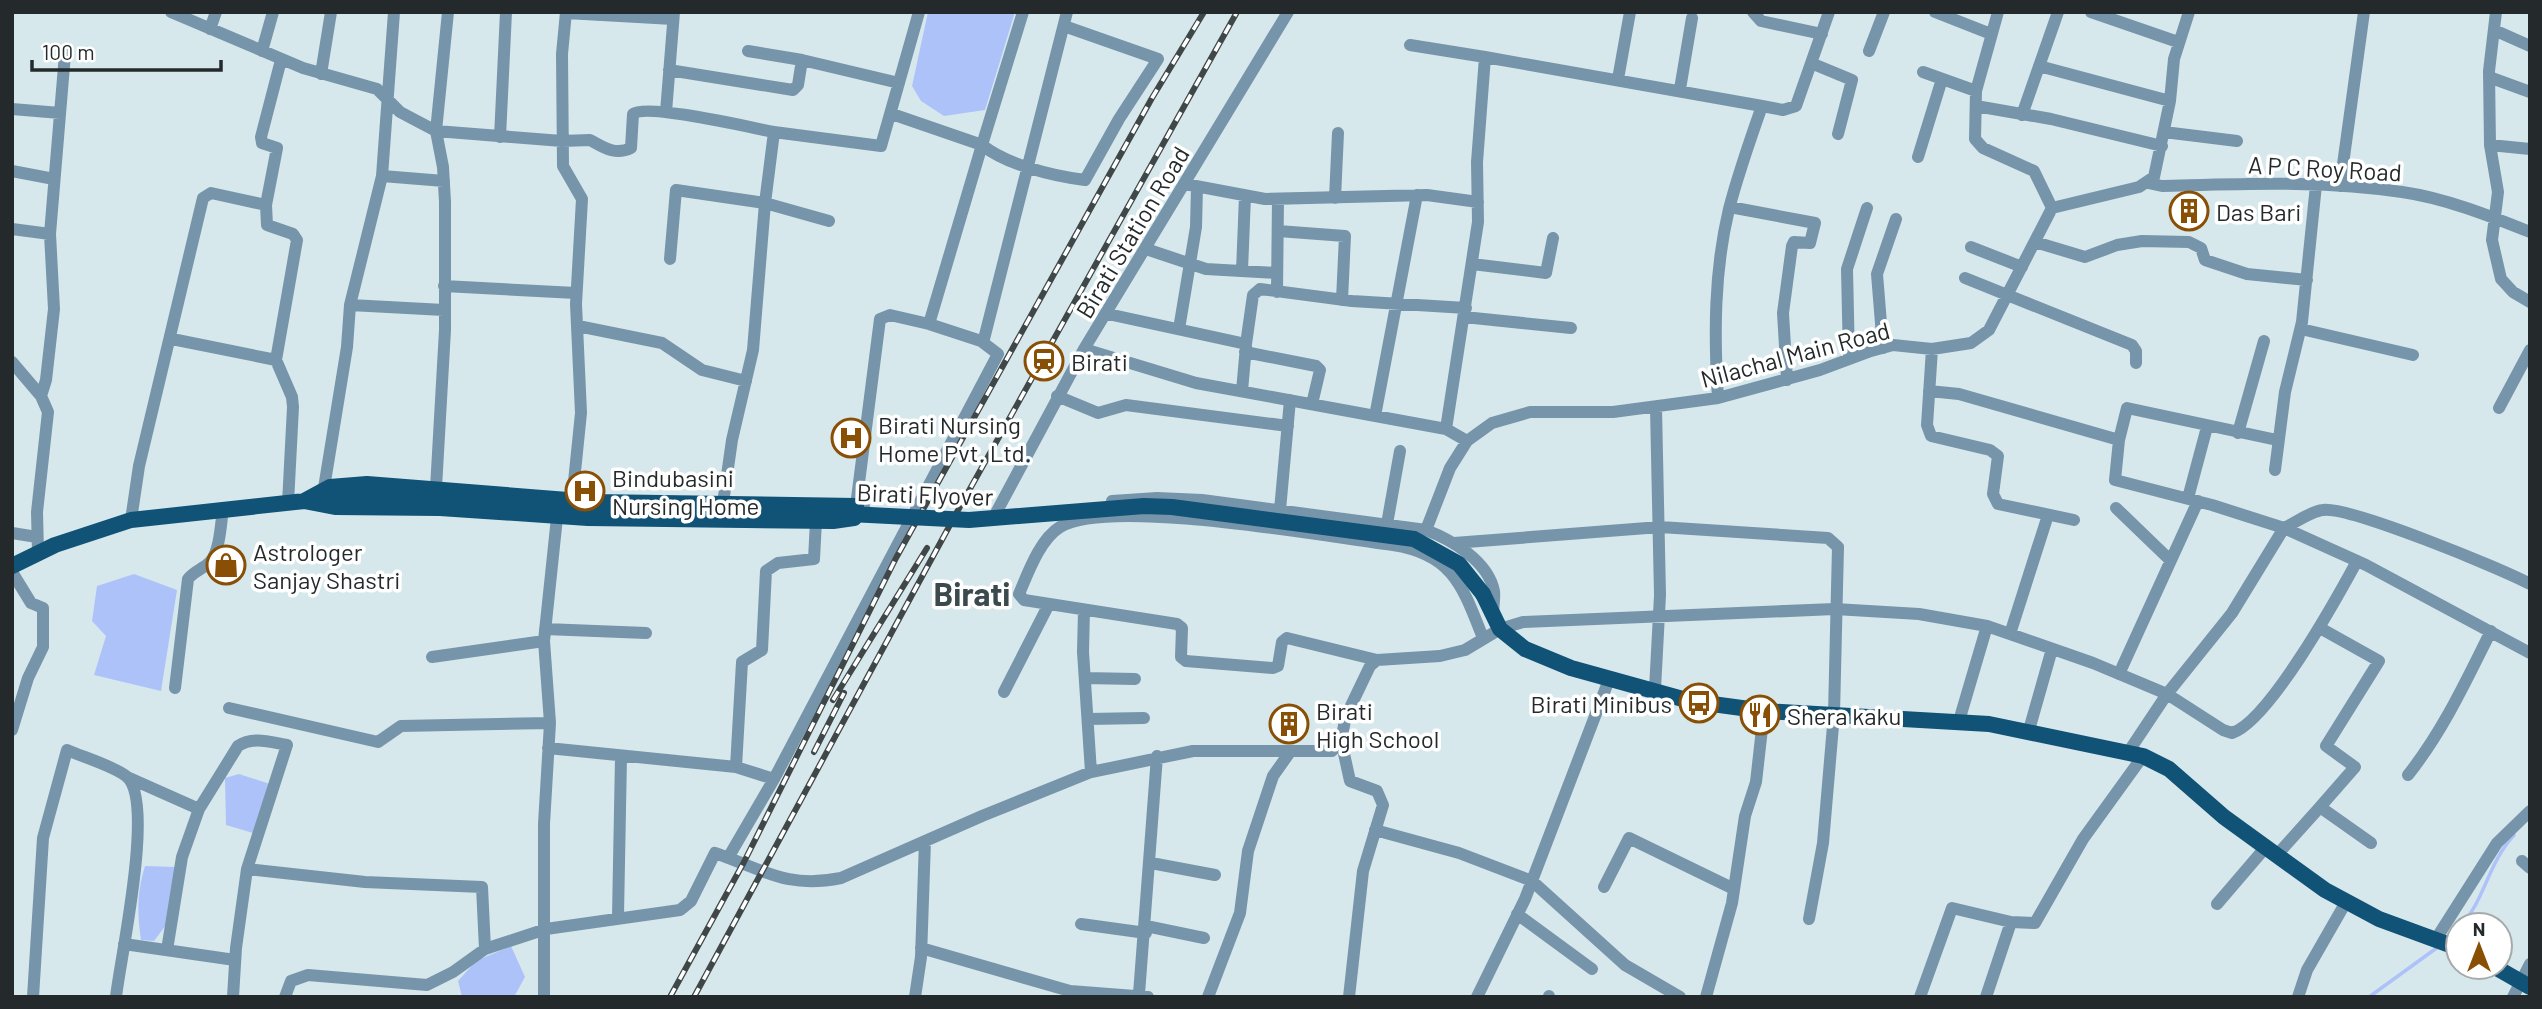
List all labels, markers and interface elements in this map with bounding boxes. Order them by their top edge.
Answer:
scale bar [32,28,220,72]
text: 100 m [42,39,95,64]
street label: Birati Station Road [1069,141,1195,323]
street label: A P C Roy Road [2247,149,2403,187]
building icon: Das Bari [2168,190,2210,232]
place label: Das Bari [2216,197,2301,226]
street label: Nilachal Main Road [1697,315,1893,393]
station icon: Birati [1023,340,1065,382]
place label: Birati [1071,347,1128,376]
place label: Birati Nursing Home Pvt. Ltd. [878,410,1031,467]
hospital icon: Birati Nursing Home Pvt. Ltd. [830,417,872,459]
place label: Bindubasini Nursing Home [612,463,759,520]
hospital icon: Bindubasini Nursing Home [564,470,606,512]
street label: Birati Flyover [856,477,994,511]
place label: Astrologer Sanjay Shastri [253,537,400,594]
shop icon: Astrologer Sanjay Shastri [205,544,247,586]
district label: Birati [934,574,1010,612]
bus stop icon: Birati Minibus [1678,682,1720,724]
place label: Birati Minibus [1530,689,1672,718]
restaurant icon: Shera kaku [1739,694,1781,736]
place label: Birati High School [1316,696,1439,753]
place label: Shera kaku [1787,701,1901,730]
building icon: Birati High School [1268,703,1310,745]
north arrow [2444,911,2514,981]
text: N [2473,917,2485,940]

